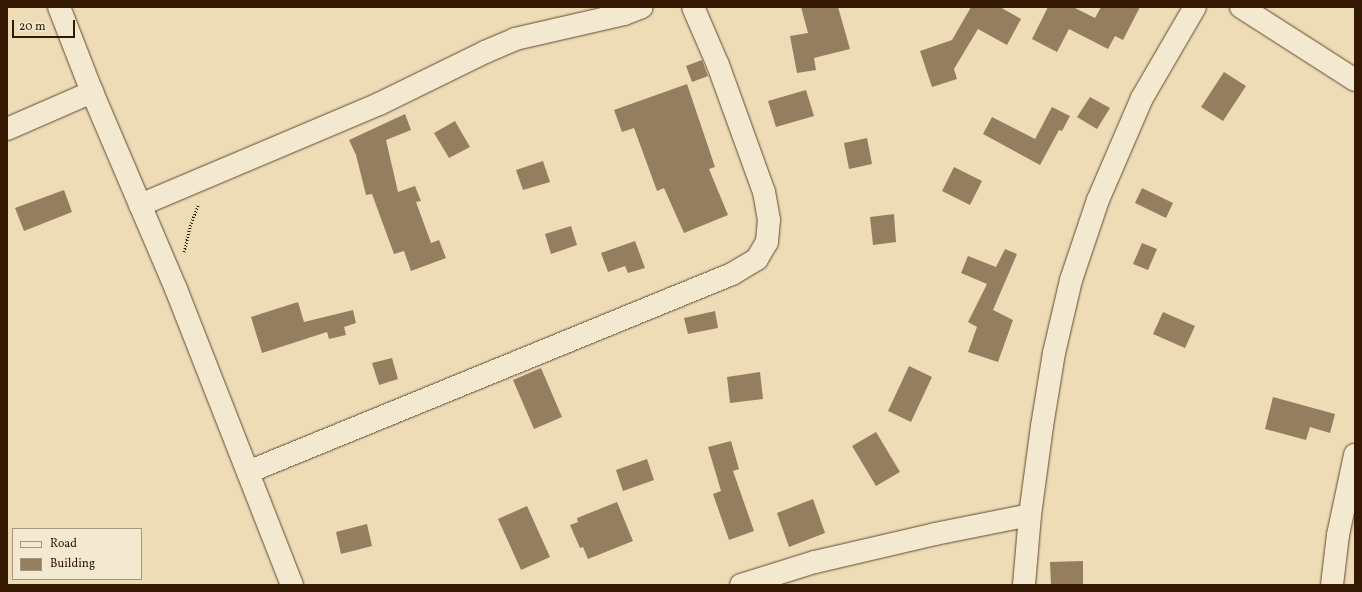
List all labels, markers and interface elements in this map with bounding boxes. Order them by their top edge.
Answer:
scale bar [14,12,77,38]
text: 20 m [19,19,46,35]
legend [12,528,142,580]
text: Road [50,536,77,552]
text: Building [50,556,95,572]

